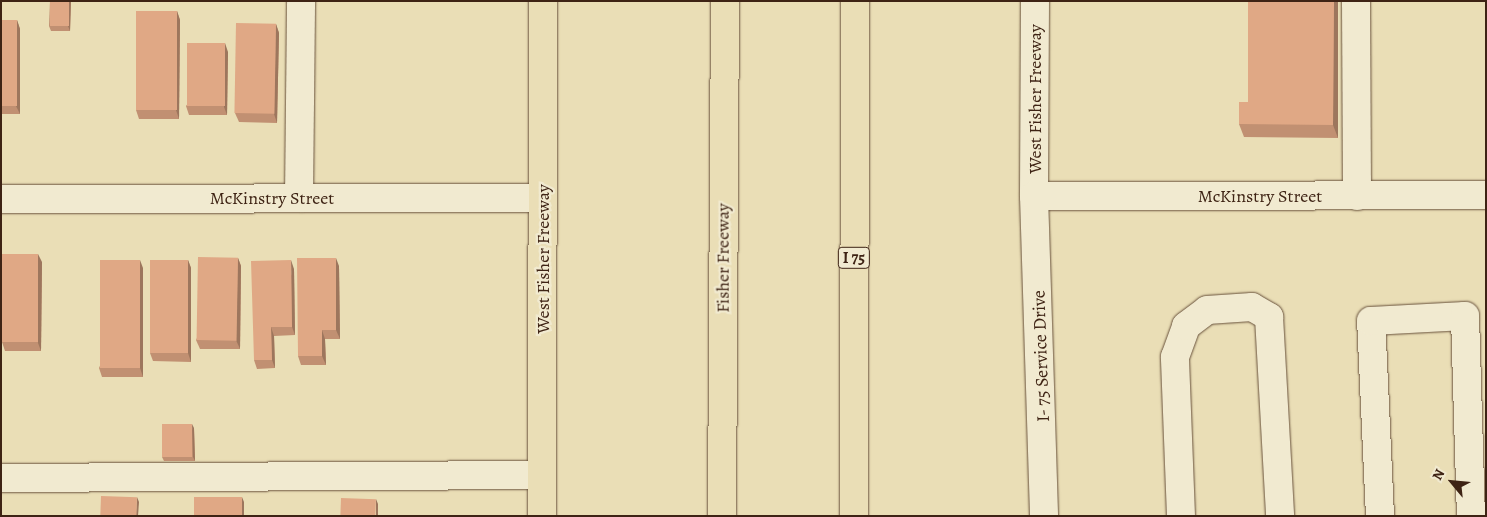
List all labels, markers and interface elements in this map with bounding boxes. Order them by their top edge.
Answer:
street label: West Fisher Freeway [1024,24,1046,174]
street label: West Fisher Freeway [532,184,554,334]
street label: McKinstry Street [1198,185,1322,207]
street label: McKinstry Street [210,187,334,209]
street label: Fisher Freeway [712,203,734,313]
road number: I 75 [838,244,870,272]
street label: I- 75 Service Drive [1028,290,1054,422]
north arrow [1427,457,1477,507]
text: N [1428,466,1449,484]

